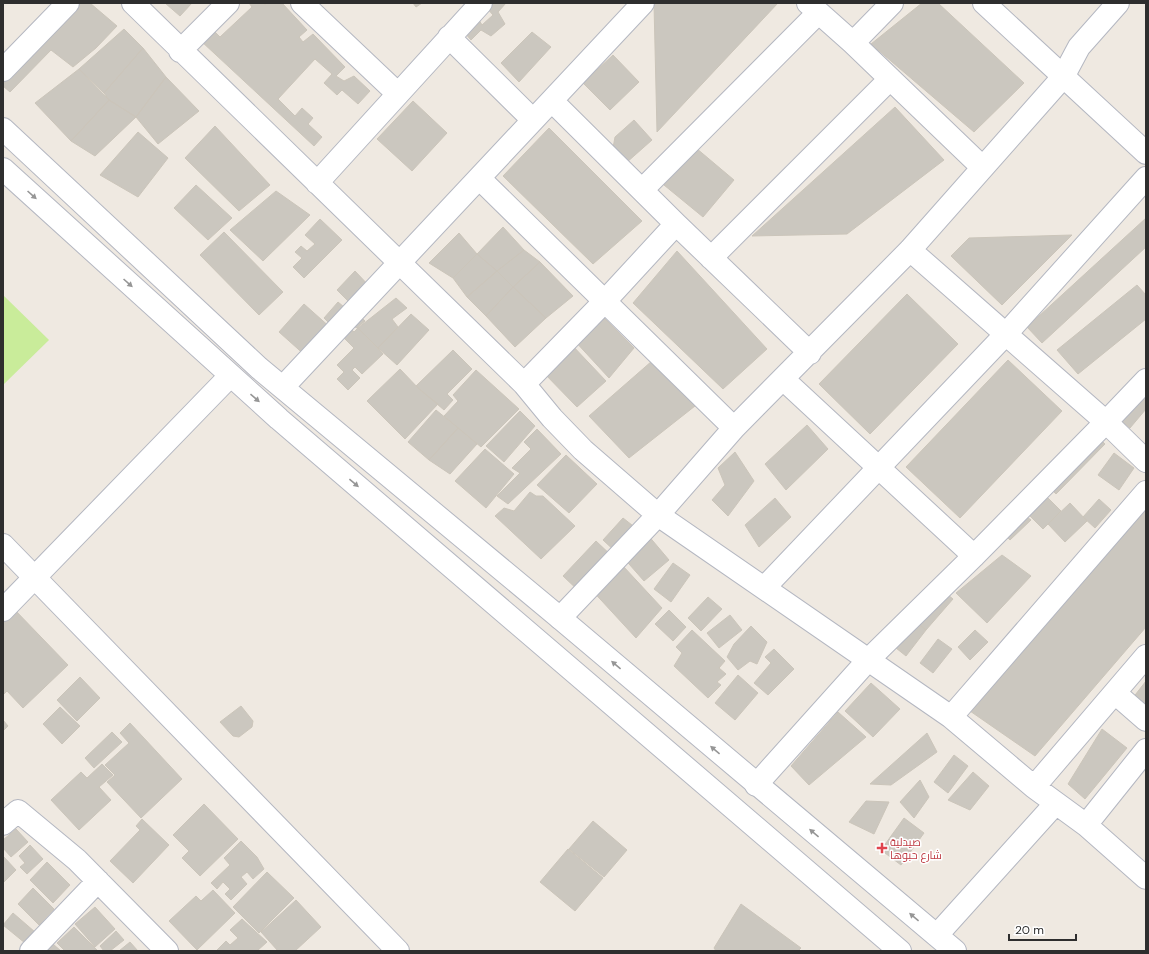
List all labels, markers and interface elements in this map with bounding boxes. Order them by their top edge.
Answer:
one-way arrow [27,191,37,200]
one-way arrow [123,278,133,288]
one-way arrow [250,394,261,403]
one-way arrow [349,478,359,487]
one-way arrow [611,661,621,670]
one-way arrow [710,745,720,754]
one-way arrow [809,829,820,838]
place label: صيدلية شارع حبوها [890,835,942,863]
marker: صيدلية شارع حبوها [877,843,887,853]
one-way arrow [909,912,920,921]
scale bar [1009,916,1076,942]
text: 20 m [1015,922,1044,938]

